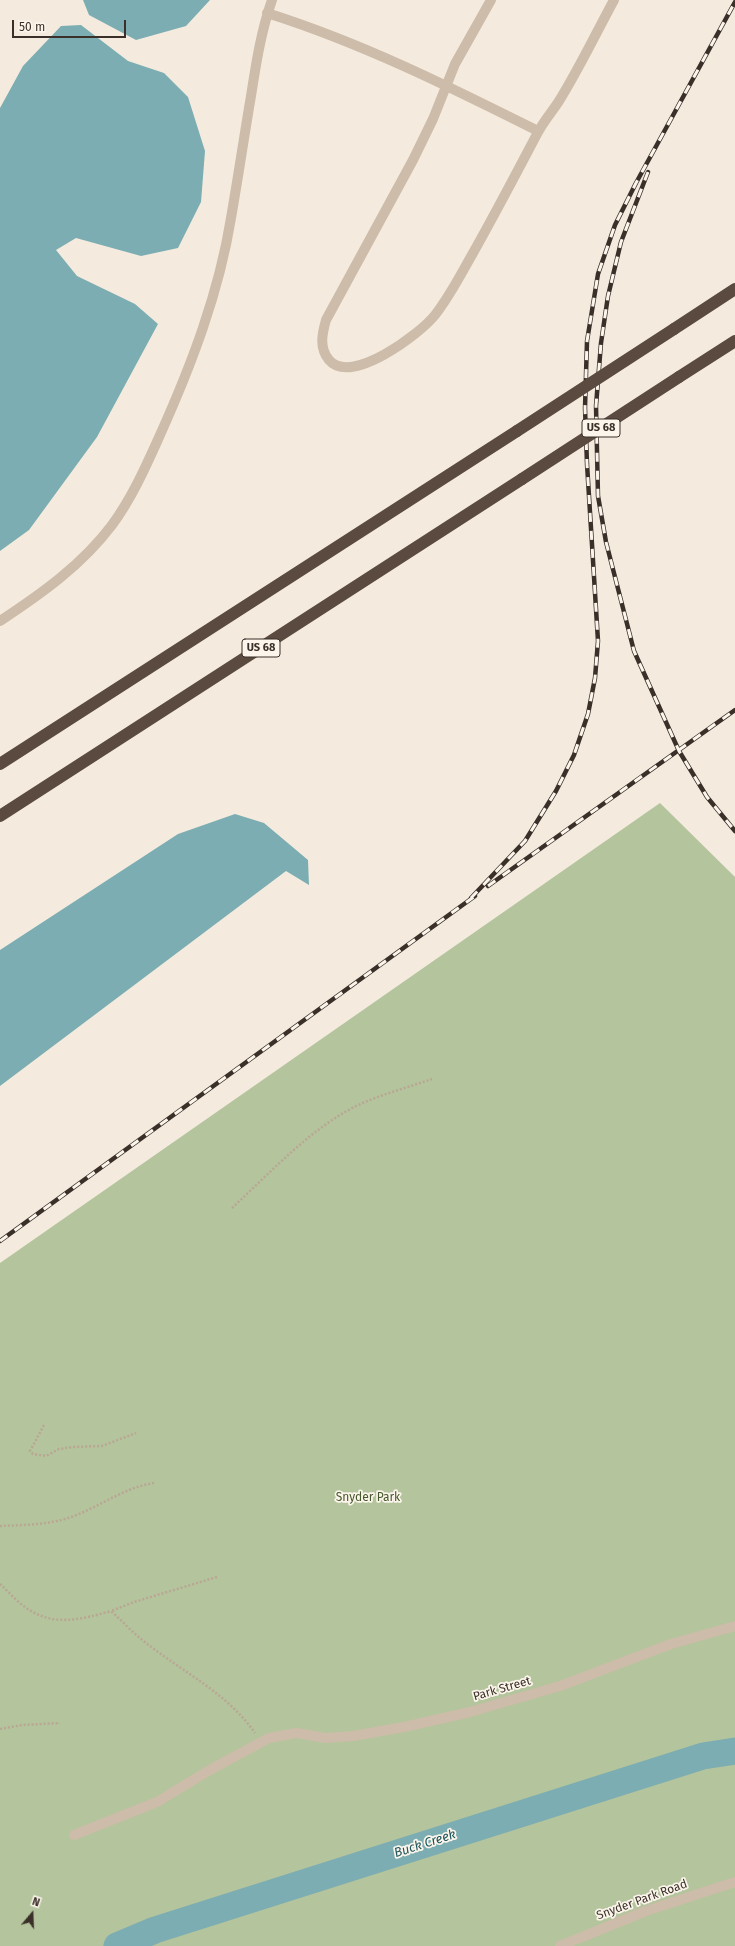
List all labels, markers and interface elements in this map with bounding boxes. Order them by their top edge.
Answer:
scale bar [14,12,128,38]
text: 50 m [19,20,45,34]
road number: US 68 [582,419,620,437]
road number: US 68 [242,639,280,657]
park label: Snyder Park [336,1491,400,1505]
street label: Park Street [471,1674,533,1704]
water label: Buck Creek [392,1827,458,1861]
street label: Snyder Park Road [595,1877,689,1923]
north arrow [12,1894,52,1934]
text: N [30,1895,42,1910]

